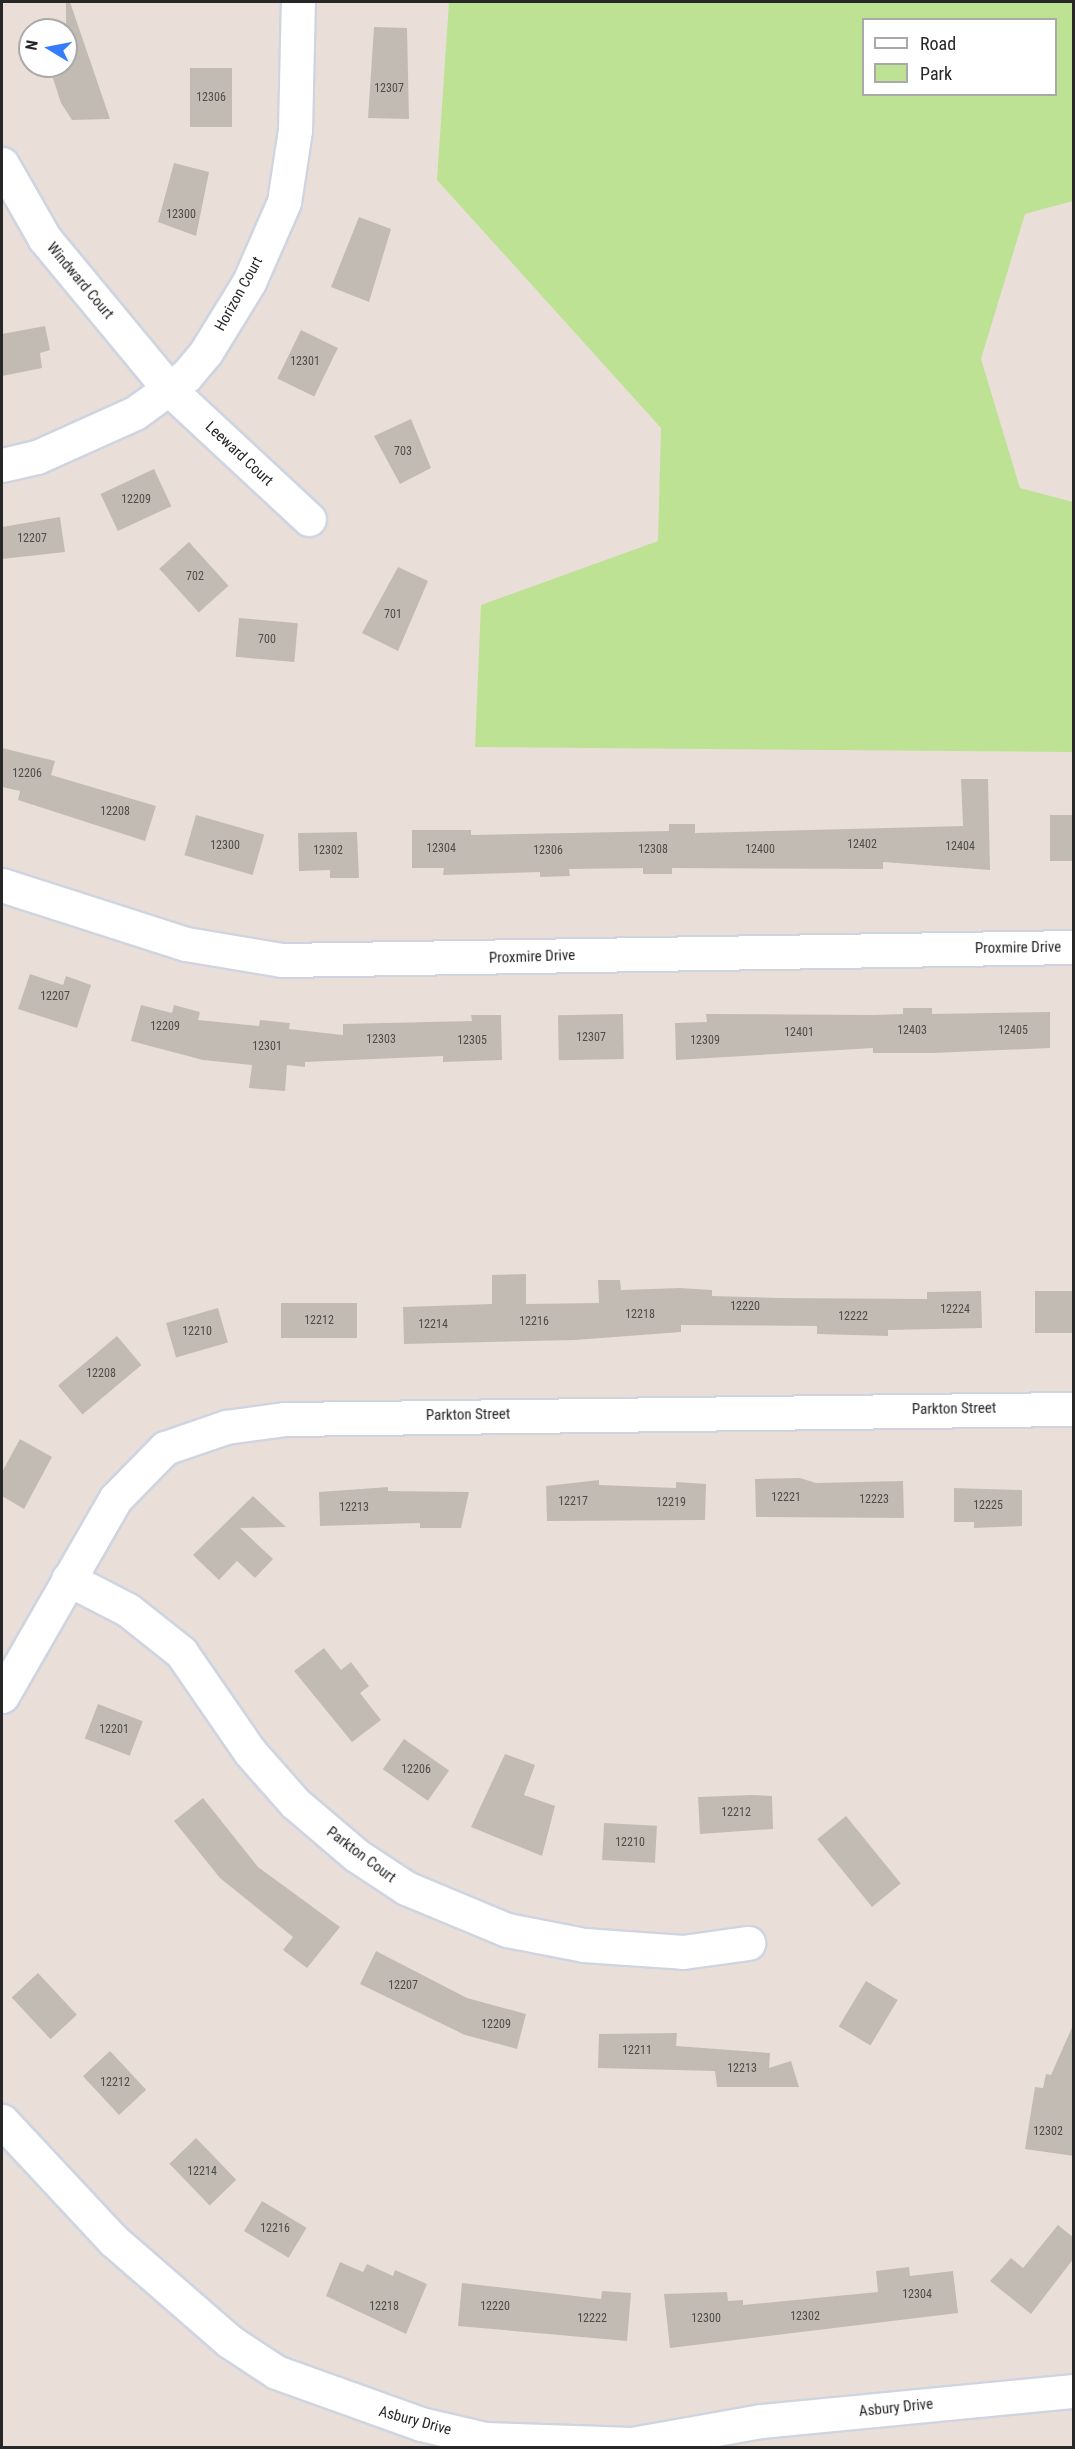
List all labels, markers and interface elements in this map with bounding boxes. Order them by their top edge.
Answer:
north arrow [18,18,78,78]
legend [862,18,1057,96]
text: Road [920,33,956,54]
text: N [22,39,42,52]
text: Park [920,63,952,84]
house number: 12307 [374,82,404,96]
house number: 12306 [196,91,226,105]
house number: 12300 [166,208,196,222]
street label: Windward Court [43,239,117,323]
street label: Horizon Court [211,254,267,334]
house number: 12301 [290,355,320,369]
street label: Leeward Court [201,418,277,490]
house number: 703 [394,445,412,459]
house number: 12209 [121,493,151,507]
house number: 12207 [17,532,47,546]
house number: 702 [186,570,204,584]
house number: 701 [384,608,402,622]
house number: 700 [258,633,276,647]
house number: 12206 [12,767,42,781]
house number: 12208 [100,805,130,819]
house number: 12402 [847,838,877,852]
house number: 12300 [210,839,240,853]
house number: 12404 [945,840,975,854]
house number: 12304 [426,842,456,856]
house number: 12308 [638,843,668,857]
house number: 12400 [745,843,775,857]
house number: 12302 [313,844,343,858]
house number: 12306 [533,844,563,858]
street label: Proxmire Drive [975,938,1061,958]
street label: Proxmire Drive [489,947,575,967]
house number: 12207 [40,990,70,1004]
house number: 12209 [150,1020,180,1034]
house number: 12403 [897,1024,927,1038]
house number: 12405 [998,1024,1028,1038]
house number: 12401 [784,1026,814,1040]
house number: 12307 [576,1031,606,1045]
house number: 12303 [366,1033,396,1047]
house number: 12305 [457,1034,487,1048]
house number: 12309 [690,1034,720,1048]
house number: 12301 [252,1040,282,1054]
house number: 12220 [730,1300,760,1314]
house number: 12224 [940,1303,970,1317]
house number: 12218 [625,1308,655,1322]
house number: 12222 [838,1310,868,1324]
house number: 12212 [304,1314,334,1328]
house number: 12216 [519,1315,549,1329]
house number: 12214 [418,1318,448,1332]
house number: 12210 [182,1325,212,1339]
house number: 12208 [86,1367,116,1381]
street label: Parkton Street [912,1399,996,1419]
street label: Parkton Street [426,1405,510,1425]
house number: 12221 [771,1491,801,1505]
house number: 12223 [859,1493,889,1507]
house number: 12217 [558,1495,588,1509]
house number: 12219 [656,1496,686,1510]
house number: 12225 [973,1499,1003,1513]
house number: 12213 [339,1501,369,1515]
house number: 12201 [99,1723,129,1737]
house number: 12206 [401,1763,431,1777]
house number: 12212 [721,1806,751,1820]
street label: Parkton Court [323,1823,399,1887]
house number: 12210 [615,1836,645,1850]
house number: 12207 [388,1979,418,1993]
house number: 12209 [481,2018,511,2032]
house number: 12211 [622,2044,652,2058]
house number: 12213 [727,2062,757,2076]
house number: 12212 [100,2076,130,2090]
house number: 12302 [1033,2125,1063,2139]
house number: 12214 [187,2165,217,2179]
house number: 12216 [260,2222,290,2236]
house number: 12304 [902,2288,932,2302]
house number: 12218 [369,2300,399,2314]
house number: 12220 [480,2300,510,2314]
house number: 12302 [790,2310,820,2324]
house number: 12222 [577,2312,607,2326]
house number: 12300 [691,2312,721,2326]
street label: Asbury Drive [858,2395,934,2421]
street label: Asbury Drive [377,2403,453,2439]

